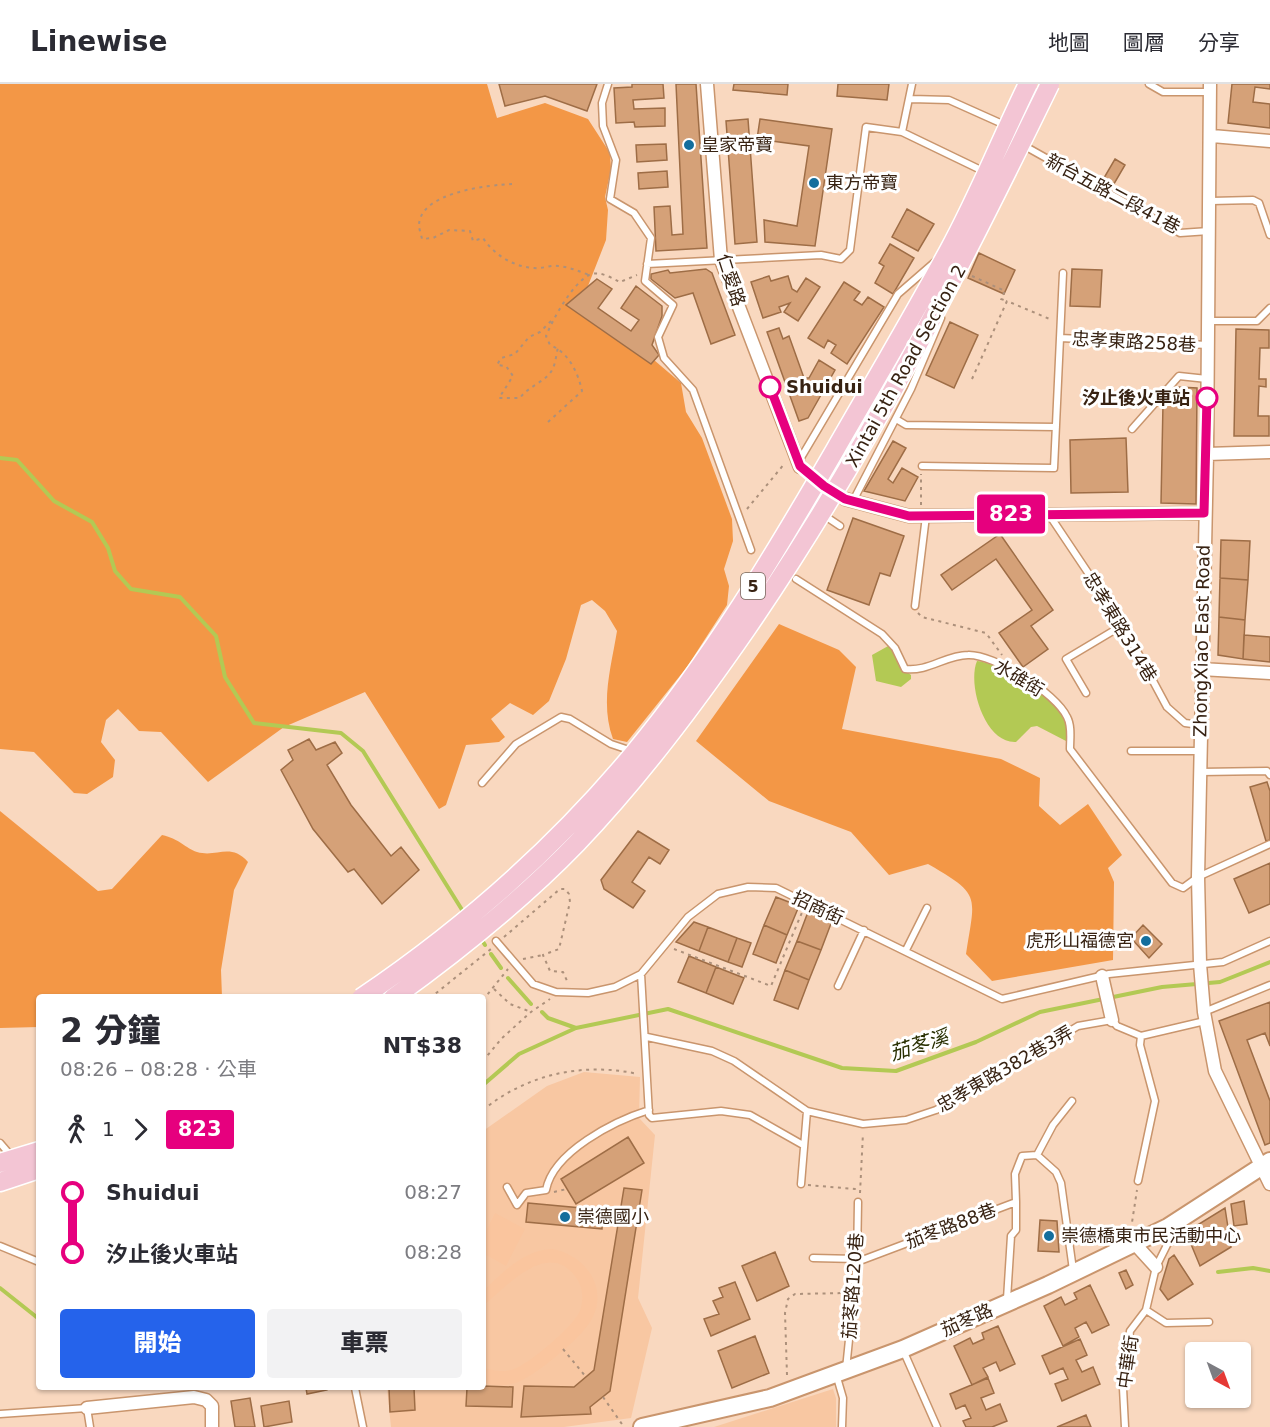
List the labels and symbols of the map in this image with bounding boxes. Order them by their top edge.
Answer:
place label: 皇家帝寶 [701,134,773,155]
marker: 皇家帝寶 [682,138,696,152]
street label: 新台五路二段41巷 [1043,149,1184,238]
place label: 東方帝寶 [826,172,898,193]
marker: 東方帝寶 [807,176,821,190]
street label: 仁愛路 [713,251,750,309]
street label: Xintai 5th Road Section 2 [841,261,970,471]
street label: 忠孝東路258巷 [1071,328,1197,355]
marker: Shuidui [759,376,781,398]
place label: Shuidui [786,376,863,397]
place label: 汐止後火車站 [1082,387,1190,408]
marker: 汐止後火車站 [1196,387,1218,409]
line badge: 823 [976,494,1046,534]
street label: ZhongXiao East Road [1189,545,1214,737]
street label: 忠孝東路314巷 [1079,568,1161,685]
road number: 5 [741,573,765,599]
street label: 水碓街 [991,655,1048,700]
street label: 招商街 [789,887,847,928]
place label: 虎形山福德宮 [1026,930,1134,951]
marker: 虎形山福德宮 [1139,934,1153,948]
street label: 忠孝東路382巷3弄 [933,1021,1077,1116]
water label: 茄苳溪 [887,1024,954,1065]
street label: 茄苳路88巷 [903,1199,999,1252]
place label: 崇德國小 [577,1206,649,1227]
marker: 崇德國小 [558,1210,572,1224]
place label: 崇德橋東市民活動中心 [1061,1225,1241,1246]
marker: 崇德橋東市民活動中心 [1042,1229,1056,1243]
street label: 茄苳路120巷 [838,1232,867,1340]
street label: 茄苳路 [938,1299,996,1340]
street label: 中華街 [1113,1334,1142,1390]
north arrow [1185,1342,1251,1408]

